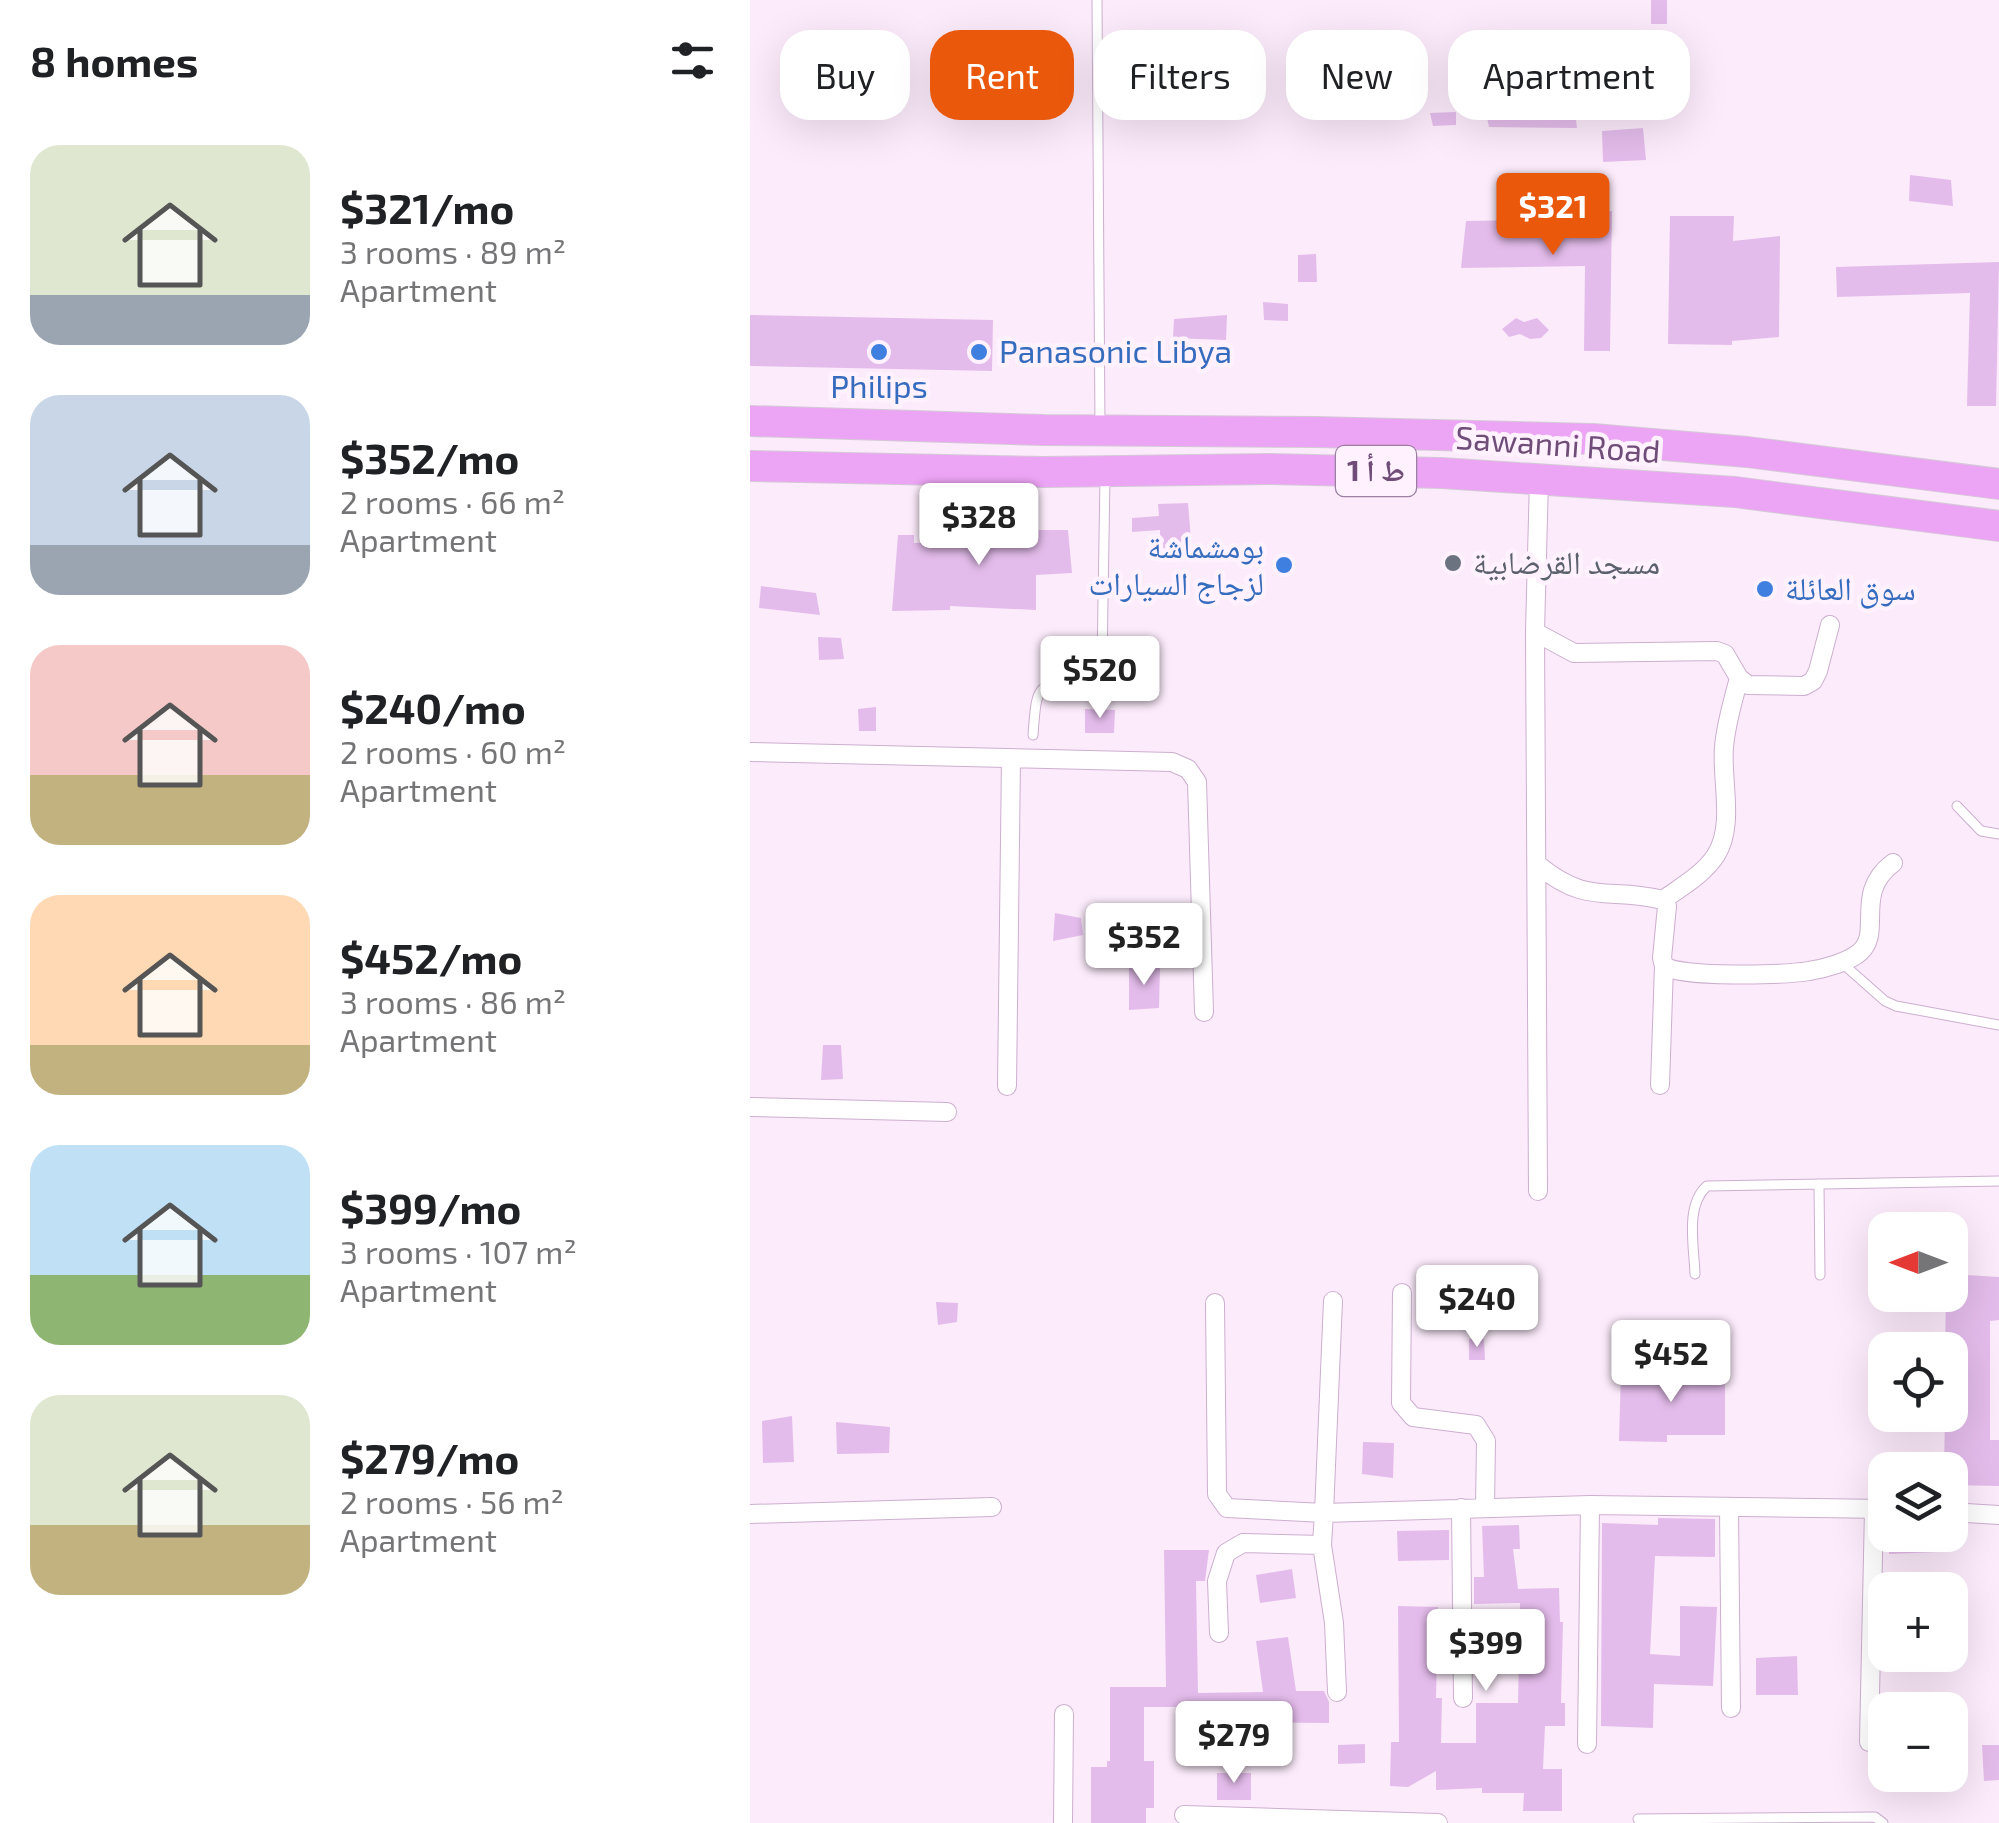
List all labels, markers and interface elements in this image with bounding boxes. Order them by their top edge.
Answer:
chip: Buy [780,30,910,120]
chip: Rent [930,30,1074,120]
chip: Filters [1094,30,1266,120]
chip: New [1286,30,1428,120]
chip: Apartment [1448,30,1690,120]
icon: filters [665,33,720,88]
text: 8 homes [30,35,198,85]
pin: $321 [1494,173,1612,258]
text: $321/mo [340,182,514,232]
icon: home [110,185,230,305]
text: $321 [1518,186,1588,224]
text: 3 rooms · 89 m² [340,232,566,270]
text: Apartment [340,270,497,308]
place label: Panasonic Libya [999,331,1232,369]
marker: Philips [868,341,890,363]
marker: Panasonic Libya [968,341,990,363]
place label: Philips [830,366,928,404]
street label: Sawanni Road [1454,417,1662,469]
text: $352/mo [340,432,519,482]
icon: home [110,435,230,555]
road number: ط أ 1 [1336,446,1416,496]
text: 2 rooms · 66 m² [340,482,565,520]
pin: $328 [920,483,1038,568]
text: $328 [941,496,1017,534]
text: Apartment [340,520,497,558]
place label: بومشماشة لزجاج السيارات [1088,526,1264,604]
place label: مسجد القرضابية [1473,542,1660,581]
marker: مسجد القرضابية [1442,552,1464,574]
marker: بومشماشة لزجاج السيارات [1273,554,1295,576]
place label: سوق العائلة [1785,568,1916,609]
marker: سوق العائلة [1754,578,1776,600]
pin: $520 [1041,636,1159,721]
text: $520 [1062,649,1138,687]
text: $240/mo [340,682,526,732]
icon: home [110,685,230,805]
text: 2 rooms · 60 m² [340,732,566,770]
text: Apartment [340,770,497,808]
pin: $352 [1085,903,1203,988]
text: $352 [1108,916,1180,954]
text: $452/mo [340,932,522,982]
icon: home [110,935,230,1055]
text: 3 rooms · 86 m² [340,982,566,1020]
text: Apartment [340,1020,497,1058]
text: $399/mo [340,1182,521,1232]
icon: home [110,1185,230,1305]
north arrow [1868,1212,1968,1312]
map controls [1868,1212,1968,1792]
text: 3 rooms · 107 m² [340,1232,577,1270]
pin: $240 [1418,1265,1536,1350]
text: Apartment [340,1270,497,1308]
text: $240 [1438,1278,1516,1316]
pin: $452 [1612,1320,1730,1405]
button: locate [1868,1332,1968,1432]
text: $452 [1633,1333,1709,1371]
text: $279/mo [340,1432,519,1482]
icon: home [110,1435,230,1555]
button: layers [1868,1452,1968,1552]
text: 2 rooms · 56 m² [340,1482,564,1520]
text: Apartment [340,1520,497,1558]
button: + [1868,1572,1968,1672]
pin: $399 [1427,1609,1545,1694]
text: $399 [1449,1622,1523,1660]
button: − [1868,1692,1968,1792]
pin: $279 [1175,1701,1293,1786]
text: $279 [1198,1714,1270,1752]

